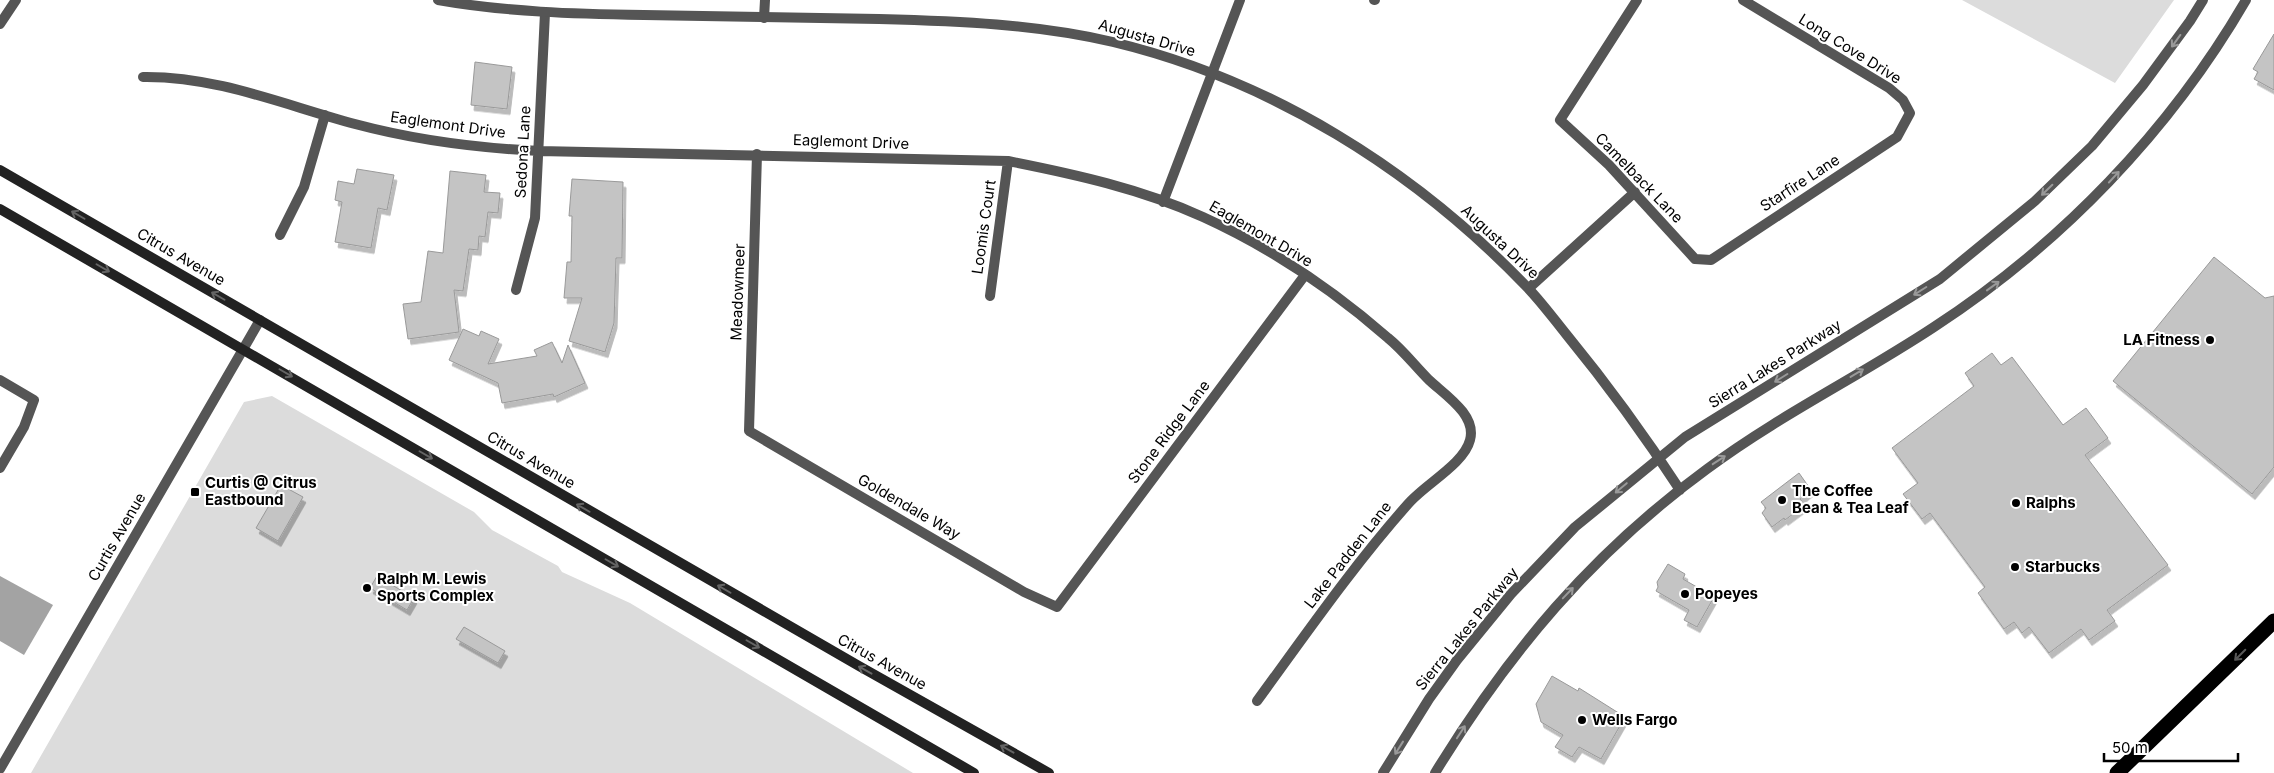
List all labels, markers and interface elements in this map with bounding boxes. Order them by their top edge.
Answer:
street label: Long Cove Drive [1795,9,1905,88]
street label: Augusta Drive [1096,15,1198,60]
one-way arrow [2171,34,2181,48]
street label: Sedona Lane [511,105,534,199]
street label: Eaglemont Drive [389,107,507,142]
street label: Camelback Lane [1591,129,1687,227]
street label: Eaglemont Drive [793,130,910,153]
street label: Starfire Lane [1756,150,1843,215]
one-way arrow [2108,170,2120,183]
street label: Loomis Court [967,178,1000,275]
one-way arrow [2041,184,2053,196]
street label: Eaglemont Drive [1206,196,1316,271]
street label: Augusta Drive [1457,201,1543,283]
one-way arrow [71,209,85,219]
street label: Citrus Avenue [134,224,229,290]
street label: Meadowmeer [726,243,749,341]
one-way arrow [95,264,110,274]
one-way arrow [1986,280,1999,291]
one-way arrow [1914,287,1928,297]
one-way arrow [211,291,226,301]
street label: Sierra Lakes Parkway [1705,315,1845,412]
place label: LA Fitness [2123,330,2200,349]
marker: LA Fitness [2204,334,2216,346]
one-way arrow [278,368,293,378]
one-way arrow [1849,368,1863,378]
one-way arrow [1774,373,1788,383]
street label: Stone Ridge Lane [1124,376,1214,487]
street label: Citrus Avenue [484,427,579,493]
one-way arrow [419,450,433,460]
one-way arrow [1712,455,1726,465]
street label: Goldendale Way [855,469,964,544]
place label: Curtis @ Citrus Eastbound [205,473,317,509]
place label: The Coffee Bean & Tea Leaf [1792,481,1909,517]
one-way arrow [1615,482,1628,493]
marker: Curtis @ Citrus Eastbound [189,486,201,498]
street label: Curtis Avenue [84,489,150,584]
place label: Ralphs [2026,493,2076,512]
marker: The Coffee Bean & Tea Leaf [1776,494,1788,506]
street label: Lake Padden Lane [1300,497,1395,612]
marker: Ralphs [2010,497,2022,509]
one-way arrow [577,502,591,512]
place label: Starbucks [2025,557,2100,576]
one-way arrow [605,558,619,568]
marker: Starbucks [2009,561,2021,573]
street label: Sierra Lakes Parkway [1411,563,1522,694]
place label: Ralph M. Lewis Sports Complex [377,569,494,605]
marker: Ralph M. Lewis Sports Complex [361,582,373,594]
one-way arrow [717,584,732,594]
place label: Popeyes [1695,584,1758,603]
one-way arrow [1562,587,1574,599]
marker: Popeyes [1679,588,1691,600]
street label: Citrus Avenue [834,629,930,694]
one-way arrow [745,640,759,650]
one-way arrow [2234,649,2246,662]
one-way arrow [858,665,873,675]
place label: Wells Fargo [1592,710,1678,729]
marker: Wells Fargo [1576,714,1588,726]
one-way arrow [1456,725,1466,739]
scale bar [2104,730,2238,762]
text: 50 m [2112,738,2148,757]
one-way arrow [1393,741,1404,755]
one-way arrow [1000,744,1015,753]

